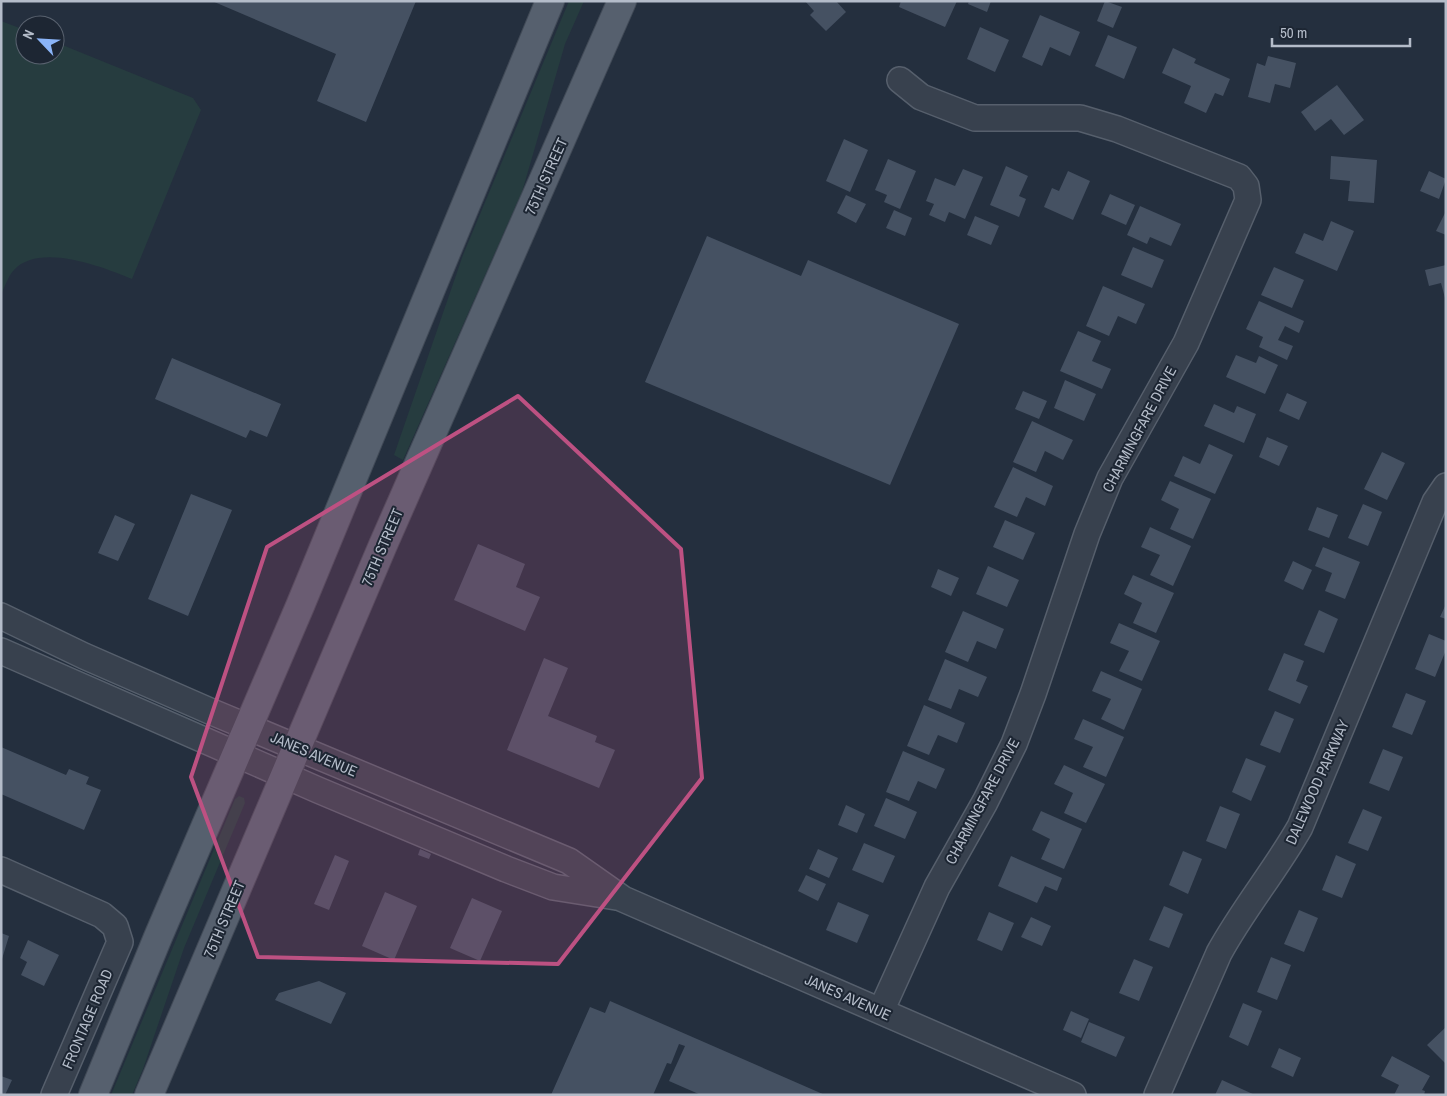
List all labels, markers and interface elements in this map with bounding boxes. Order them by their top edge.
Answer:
north arrow [15,15,65,65]
scale bar [1272,15,1410,47]
text: 50 m [1280,22,1307,43]
text: N [18,27,38,42]
street label: 75TH STREET [520,134,572,218]
street label: CHARMINGFARE DRIVE [1097,362,1181,496]
street label: 75TH STREET [356,505,408,589]
street label: DALEWOOD PARKWAY [1280,716,1354,848]
street label: JANES AVENUE [268,726,360,782]
street label: CHARMINGFARE DRIVE [940,734,1024,868]
street label: 75TH STREET [198,877,250,961]
street label: FRONTAGE ROAD [57,966,117,1072]
street label: JANES AVENUE [802,969,894,1025]

